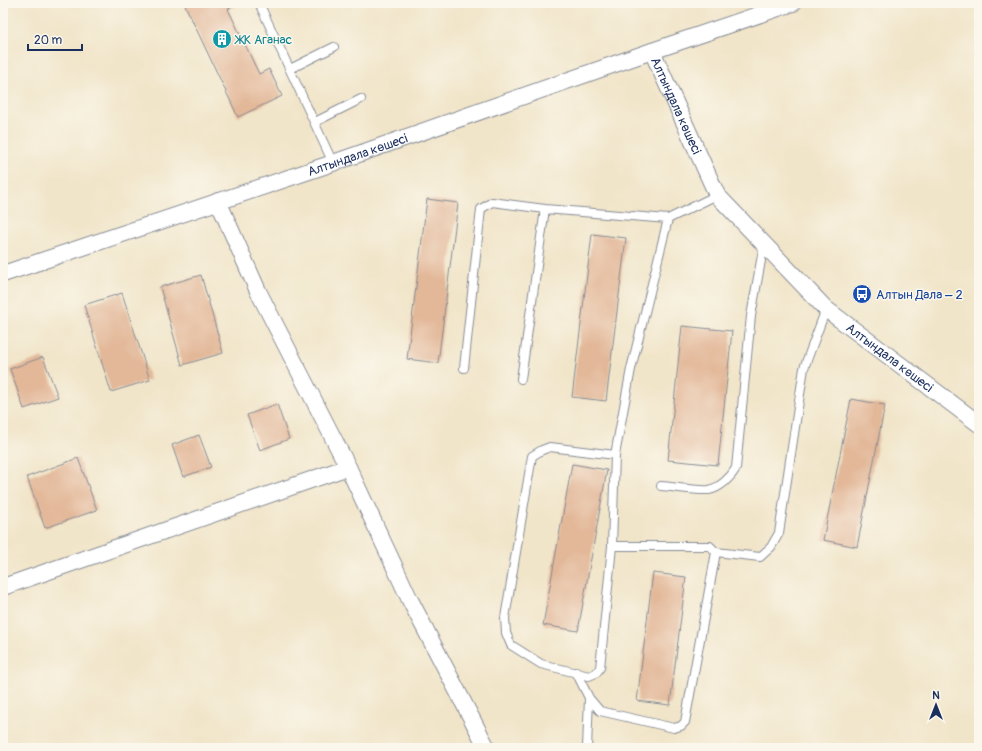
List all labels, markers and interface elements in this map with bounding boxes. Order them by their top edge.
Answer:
scale bar [28,26,82,52]
building icon: ЖК Аганас [211,28,233,50]
place label: ЖК Аганас [234,32,293,48]
text: 20 m [34,33,63,48]
street label: Алтындала көшесі [647,55,705,157]
street label: Алтындала көшесі [306,130,410,180]
bus stop icon: Алтын Дала – 2 [851,283,873,305]
place label: Алтын Дала – 2 [876,287,963,303]
street label: Алтындала көшесі [843,320,936,396]
north arrow [916,685,956,725]
text: N [932,689,940,702]

